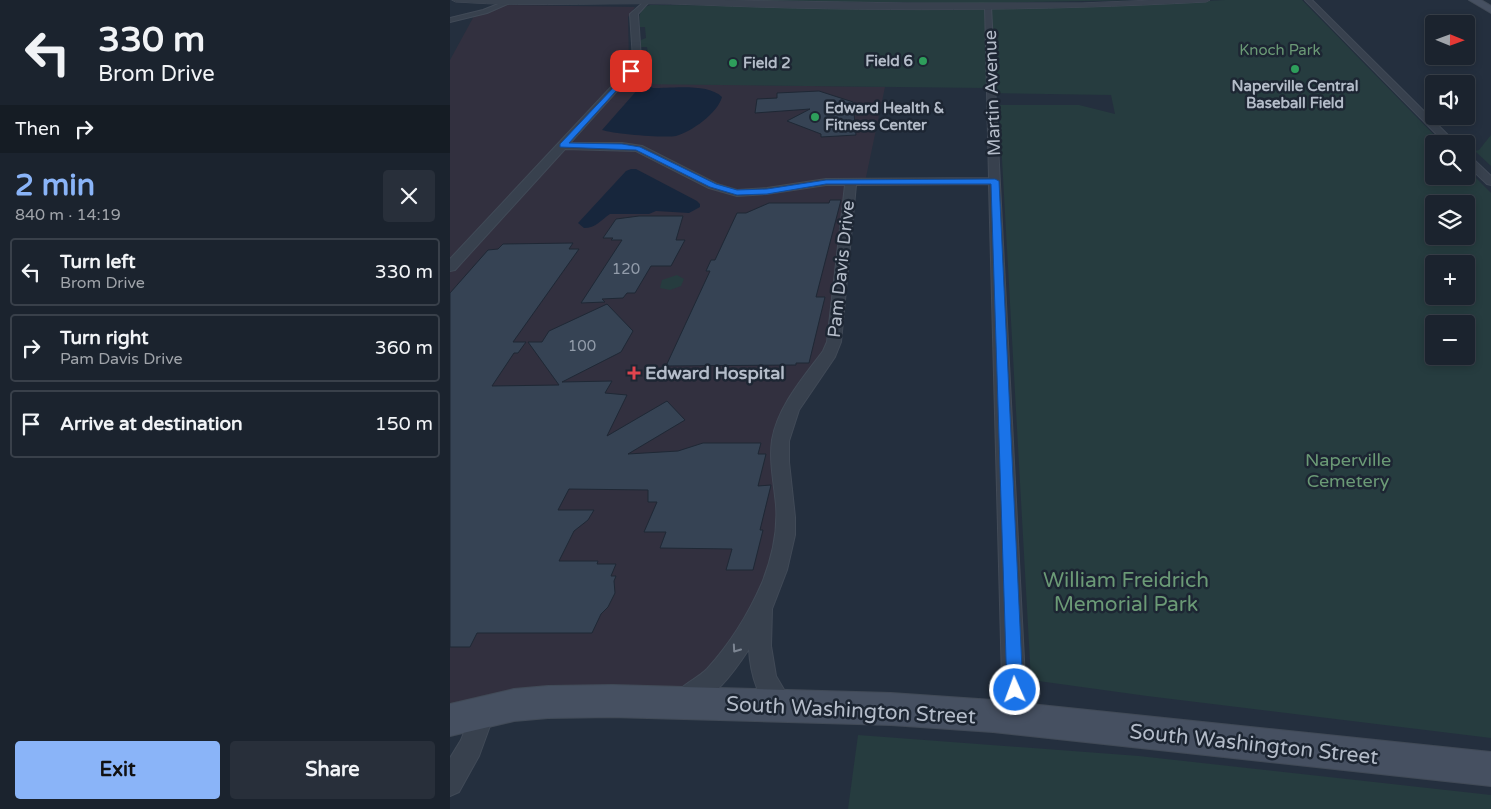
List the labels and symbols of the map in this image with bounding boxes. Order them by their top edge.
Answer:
north arrow [1425,15,1475,65]
street label: Martin Avenue [979,30,1005,156]
park label: Knoch Park [1239,41,1321,59]
pin [610,50,652,92]
place label: Field 6 [865,52,913,70]
place label: Field 2 [743,54,791,72]
marker: Field 6 [917,55,929,67]
marker: Field 2 [727,57,739,69]
marker: Naperville Central Baseball Field [1289,63,1301,75]
place label: Naperville Central Baseball Field [1232,77,1359,112]
place label: Edward Health & Fitness Center [825,99,944,134]
marker: Edward Health & Fitness Center [809,111,821,123]
street label: Pam Davis Drive [823,199,859,339]
house number: 120 [612,260,640,278]
house number: 100 [568,337,596,355]
place label: Edward Hospital [645,362,785,384]
marker: Edward Hospital [627,366,641,380]
park label: Naperville Cemetery [1305,449,1391,492]
park label: William Freidrich Memorial Park [1043,568,1209,617]
one-way arrow [733,644,742,653]
position arrow [988,663,1040,715]
street label: South Washington Street [725,691,976,730]
street label: South Washington Street [1128,719,1380,770]

